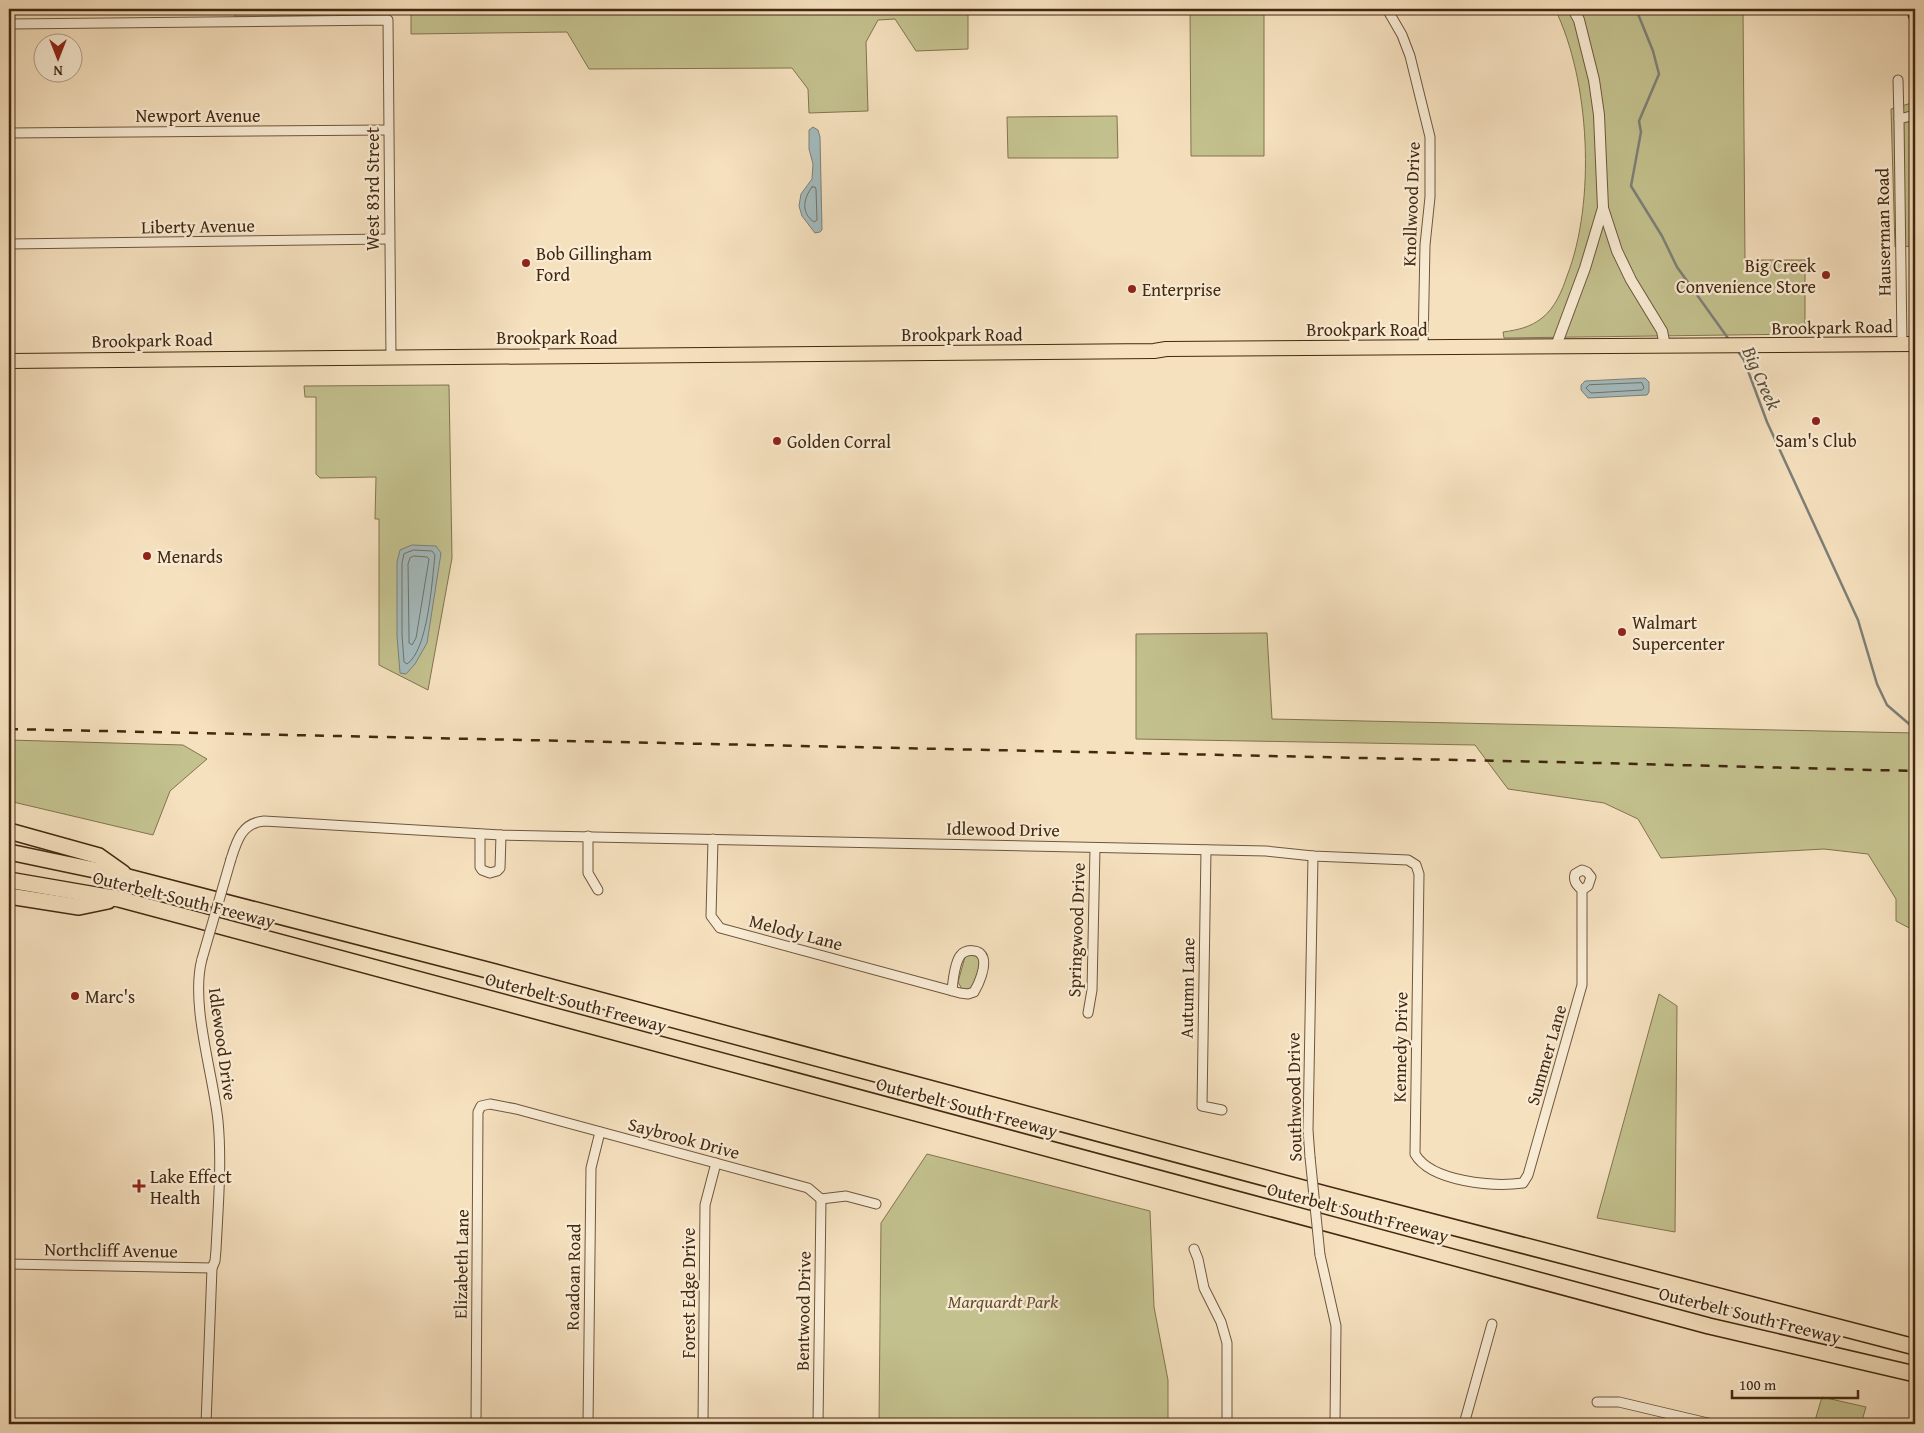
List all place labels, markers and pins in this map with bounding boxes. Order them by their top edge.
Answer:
place label: Bob Gillingham Ford [536,240,652,288]
place label: Big Creek Convenience Store [1676,252,1817,300]
marker: Bob Gillingham Ford [520,257,532,269]
marker: Big Creek Convenience Store [1820,269,1832,281]
place label: Enterprise [1142,276,1221,303]
marker: Enterprise [1126,283,1138,295]
marker: Sam's Club [1810,415,1822,427]
place label: Sam's Club [1775,427,1857,454]
place label: Golden Corral [787,428,891,455]
marker: Golden Corral [771,435,783,447]
place label: Menards [157,543,223,570]
marker: Menards [141,550,153,562]
place label: Walmart Supercenter [1632,609,1725,657]
marker: Walmart Supercenter [1616,626,1628,638]
place label: Marc's [85,983,135,1010]
marker: Marc's [69,990,81,1002]
place label: Lake Effect Health [150,1163,233,1211]
marker: Lake Effect Health [132,1179,146,1193]

